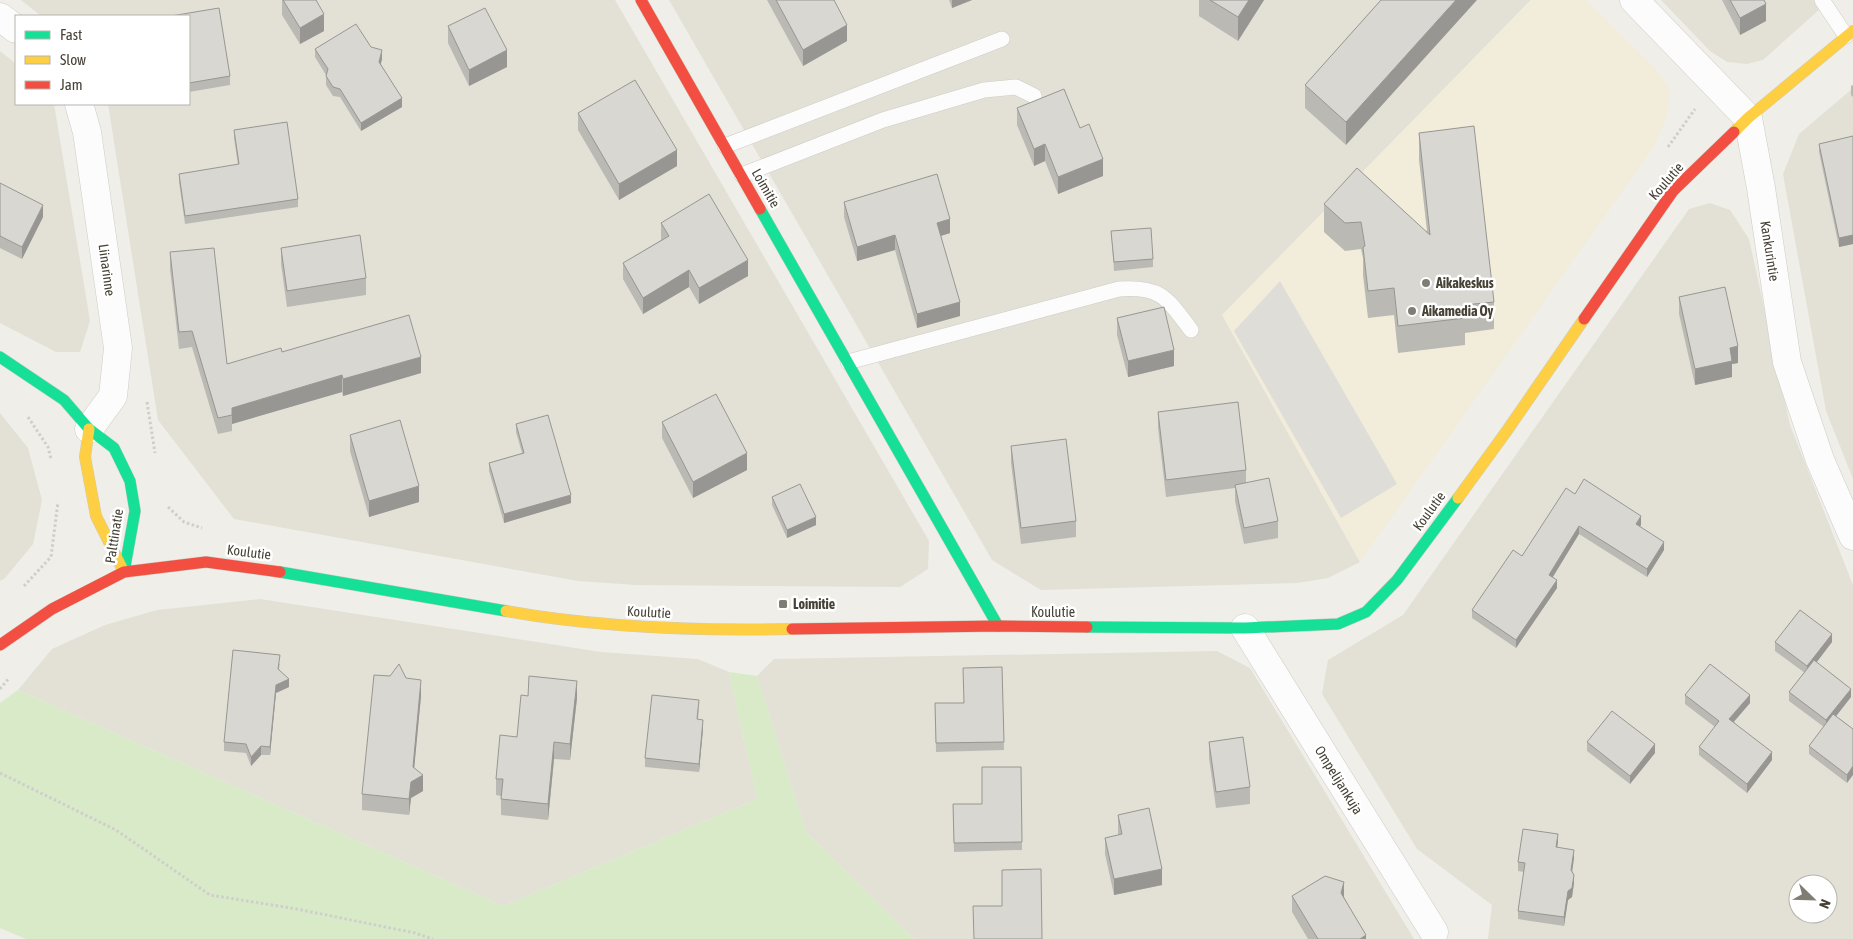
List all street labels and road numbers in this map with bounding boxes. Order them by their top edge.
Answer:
street label: Koulutie [1646,159,1686,203]
street label: Loimitie [749,166,783,210]
street label: Kankurintie [1757,220,1783,282]
street label: Liinarinne [95,243,119,297]
street label: Koulutie [1410,488,1448,534]
street label: Palttinatie [102,508,126,564]
street label: Koulutie [226,541,272,563]
street label: Koulutie [627,603,671,621]
street label: Koulutie [1031,604,1075,620]
street label: Ompelijankuja [1312,743,1366,817]

